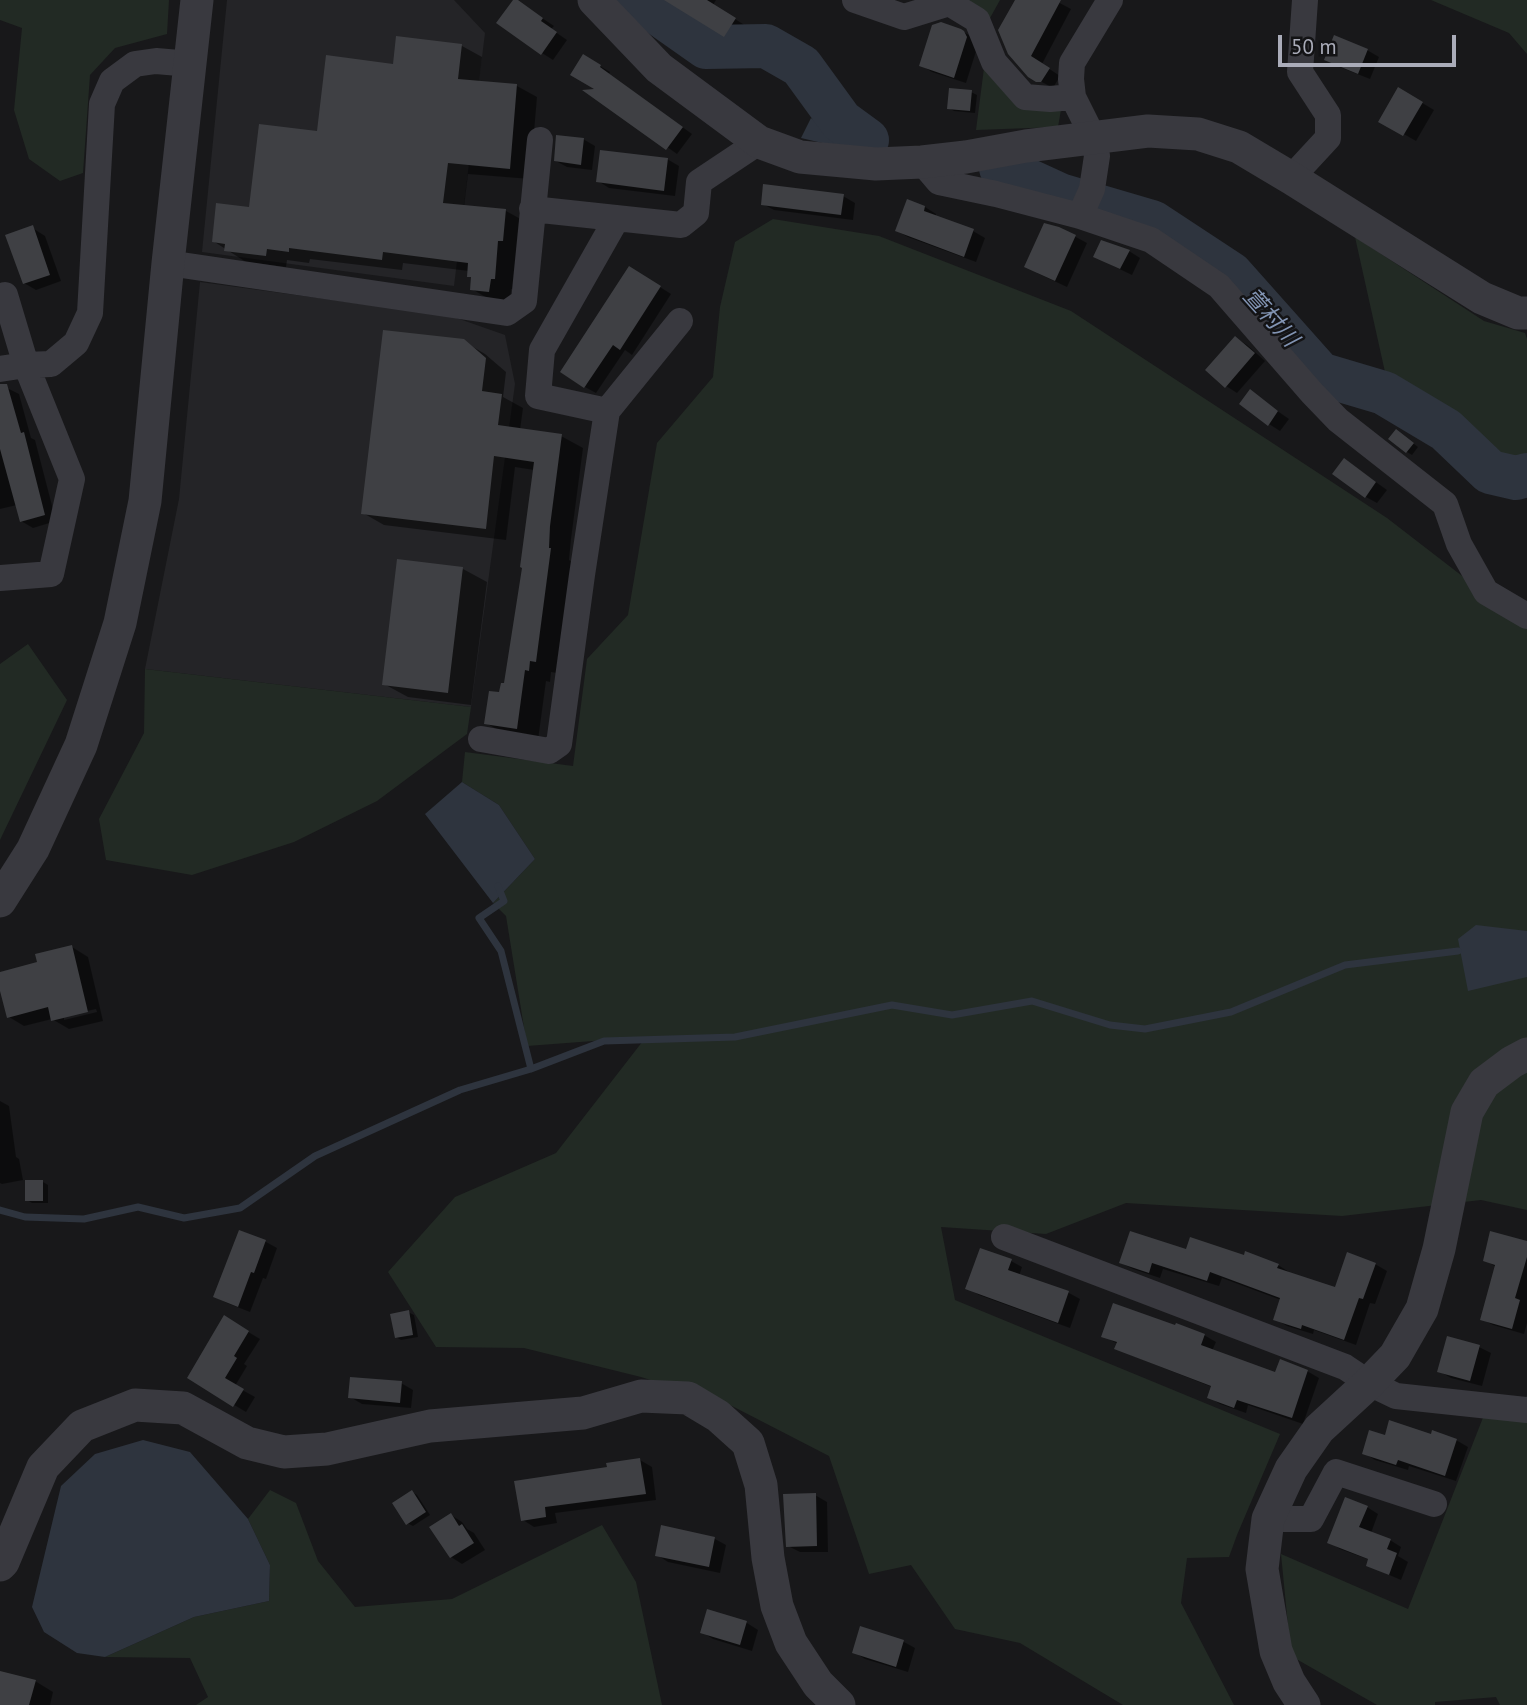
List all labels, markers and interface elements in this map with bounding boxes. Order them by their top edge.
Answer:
scale bar [1282,21,1460,65]
text: 50 m [1291,33,1337,60]
water label: 萱村川 [1237,283,1303,353]

